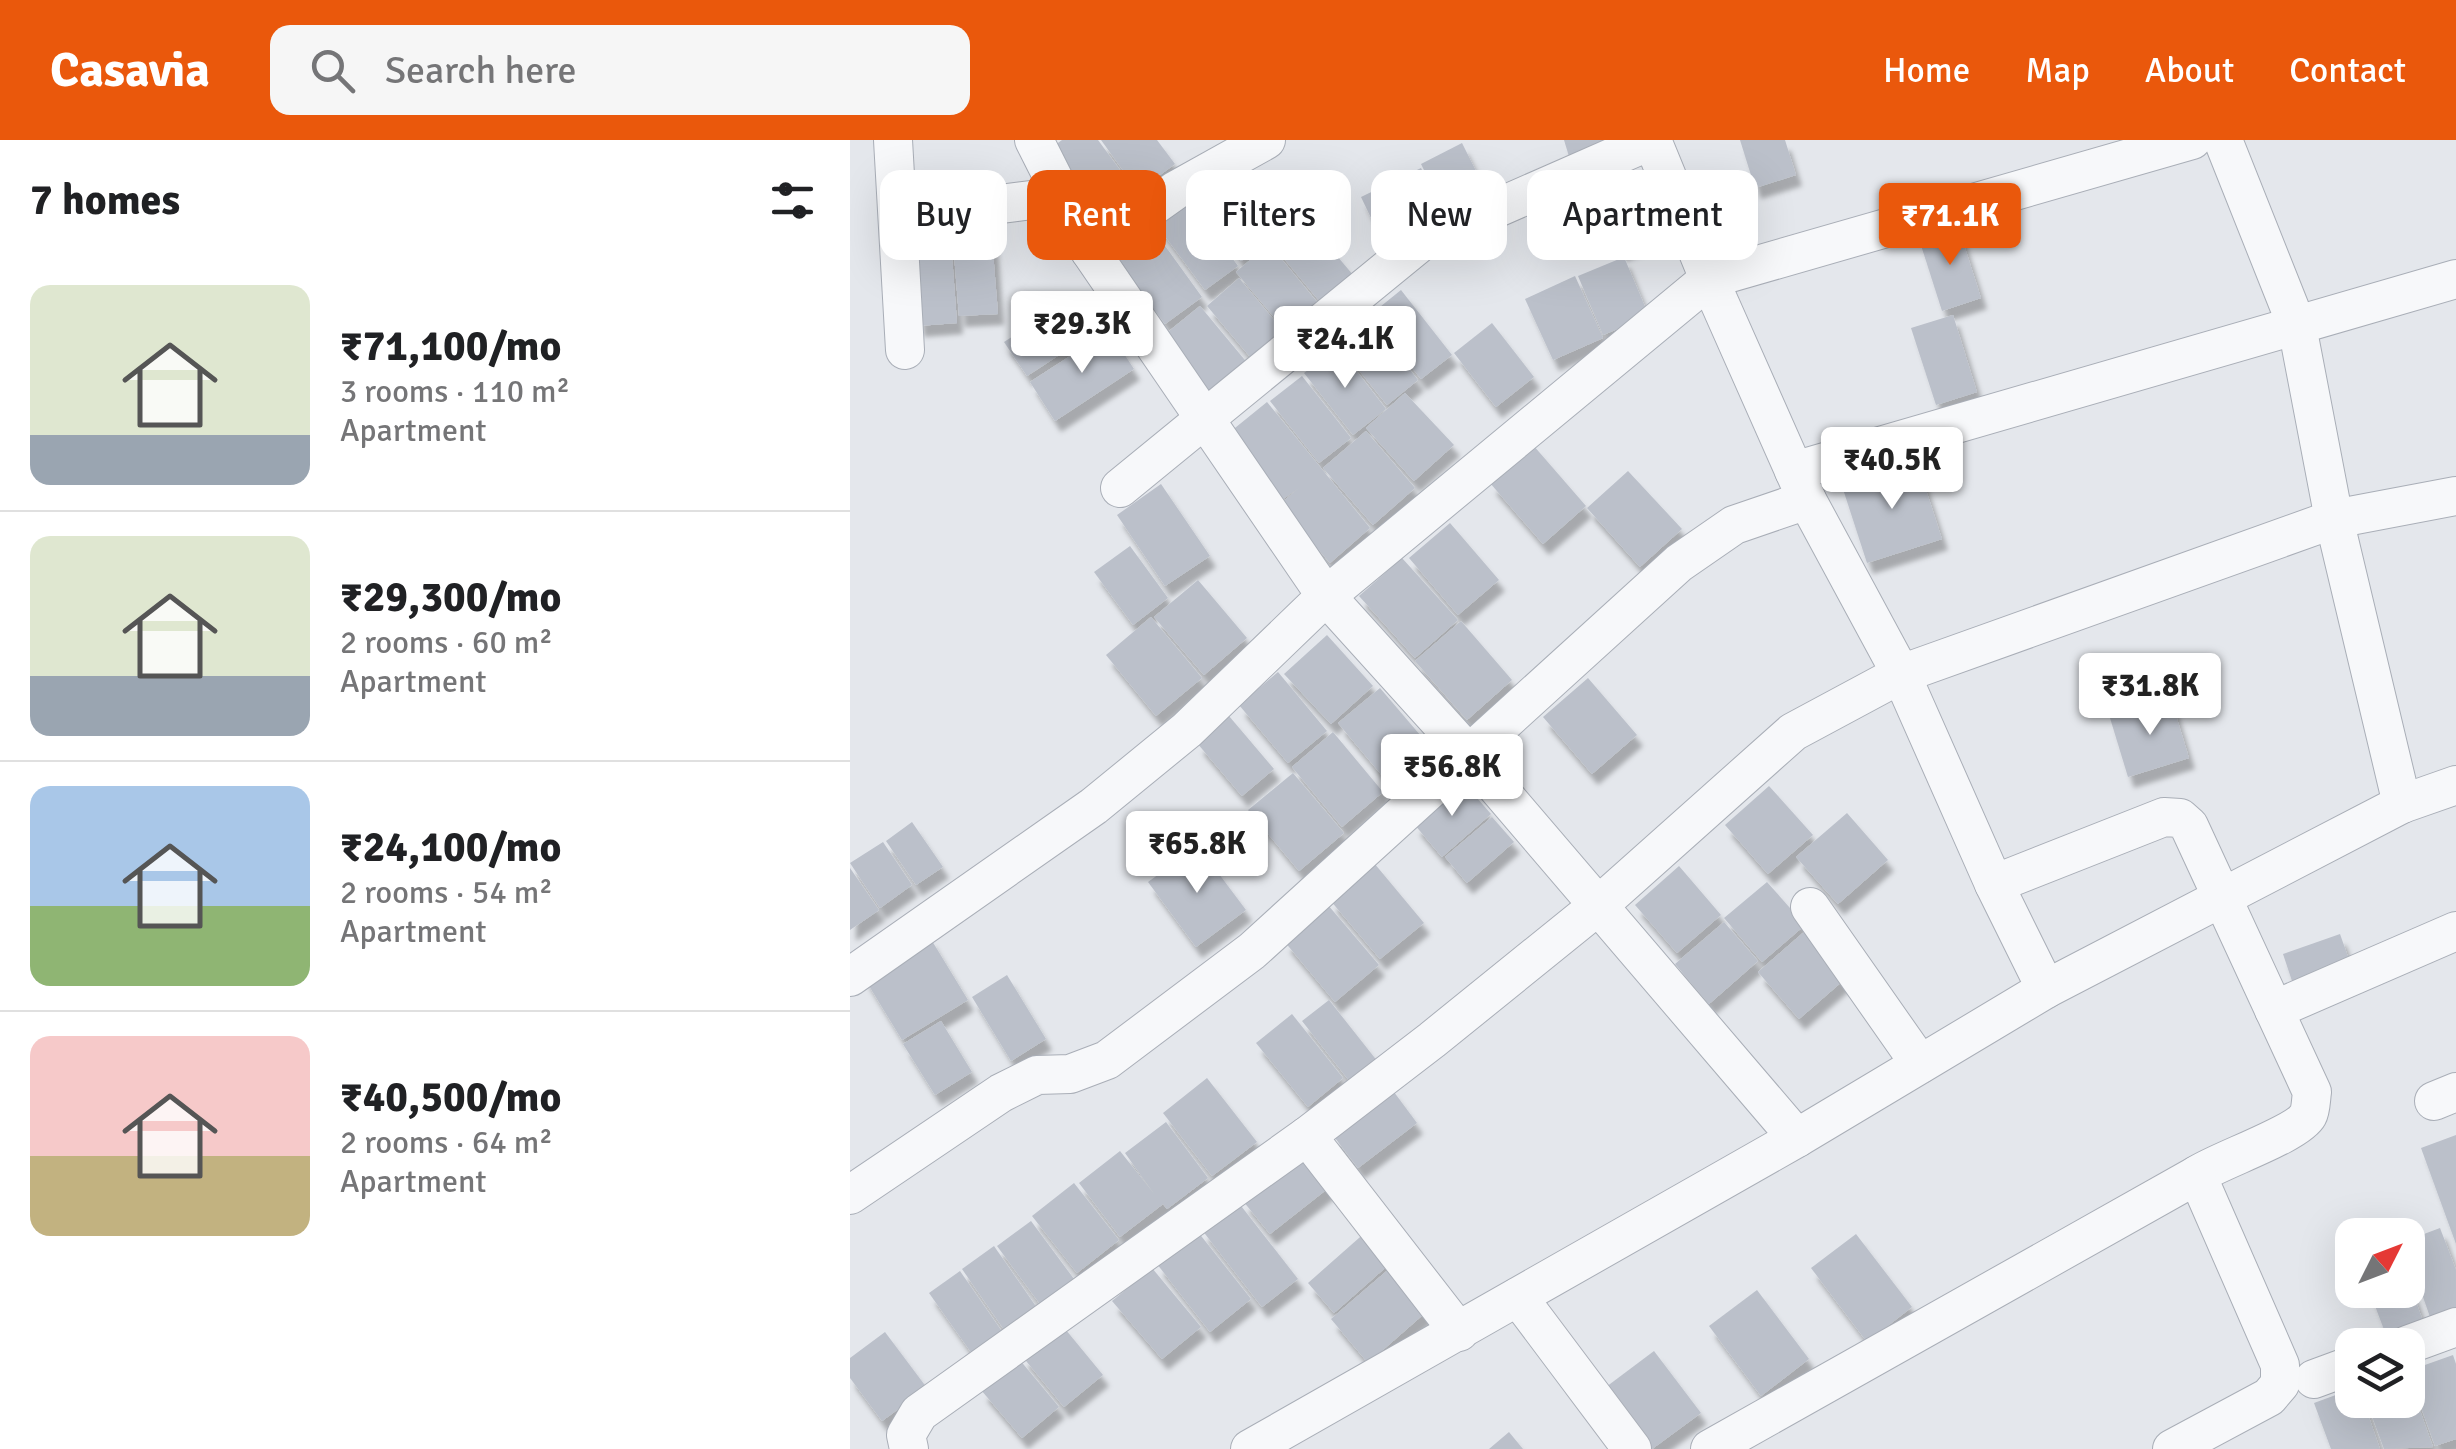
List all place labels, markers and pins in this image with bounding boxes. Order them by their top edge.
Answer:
pin: ₹71.1K [1869,183,2031,268]
pin: ₹29.3K [1001,291,1163,376]
pin: ₹24.1K [1264,306,1426,391]
pin: ₹40.5K [1811,427,1973,512]
pin: ₹31.8K [2069,653,2231,738]
pin: ₹56.8K [1371,734,1533,819]
pin: ₹65.8K [1116,811,1278,896]

